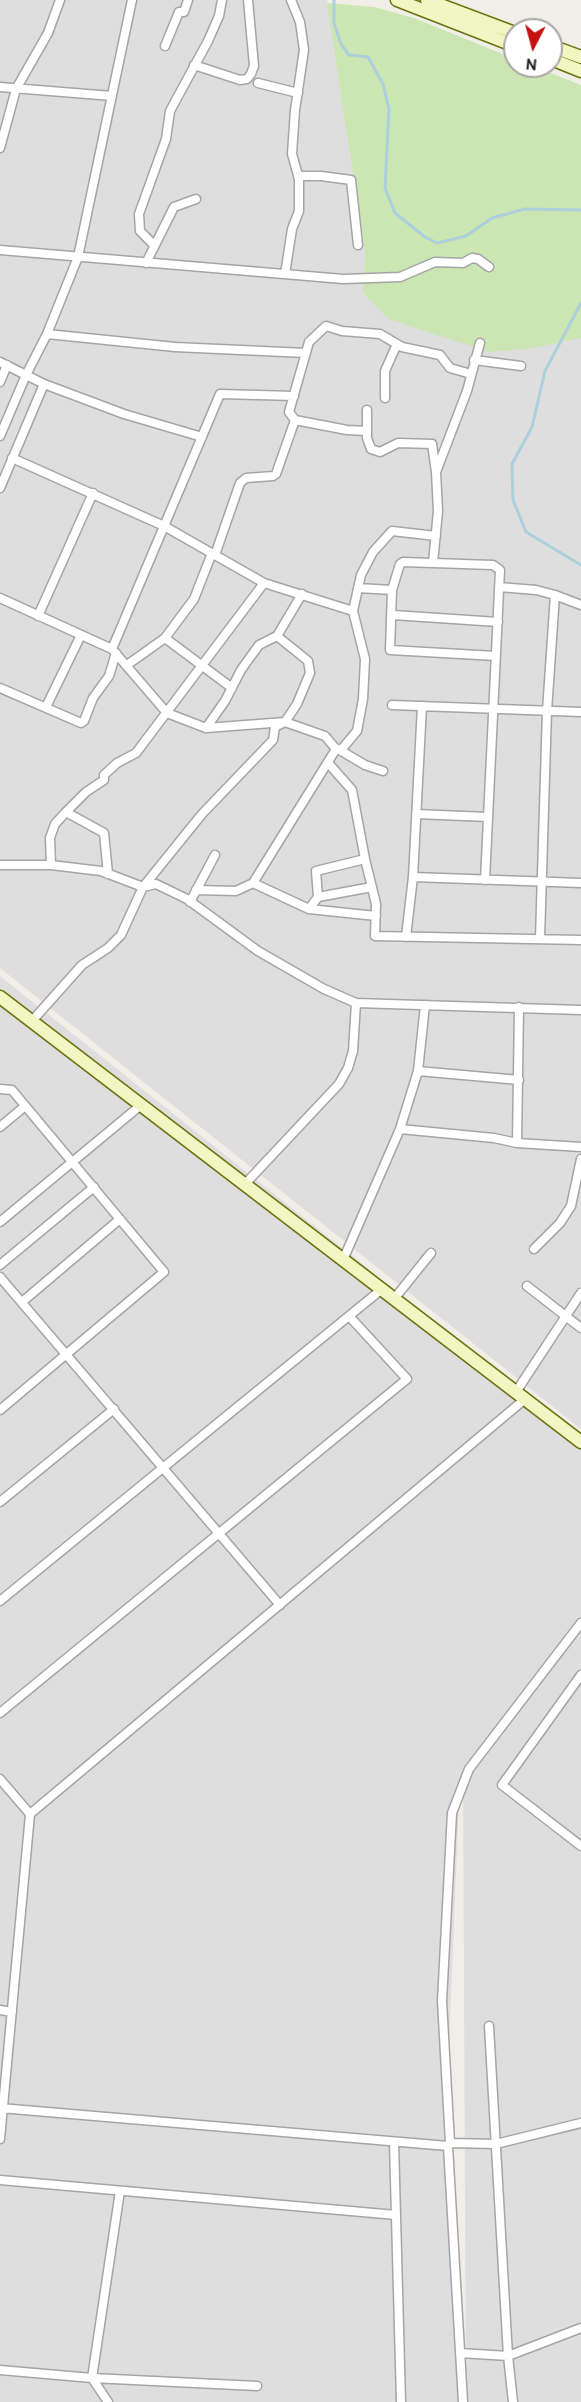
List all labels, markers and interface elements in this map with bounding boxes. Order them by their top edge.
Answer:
north arrow [503,18,563,78]
text: N [525,54,538,74]

